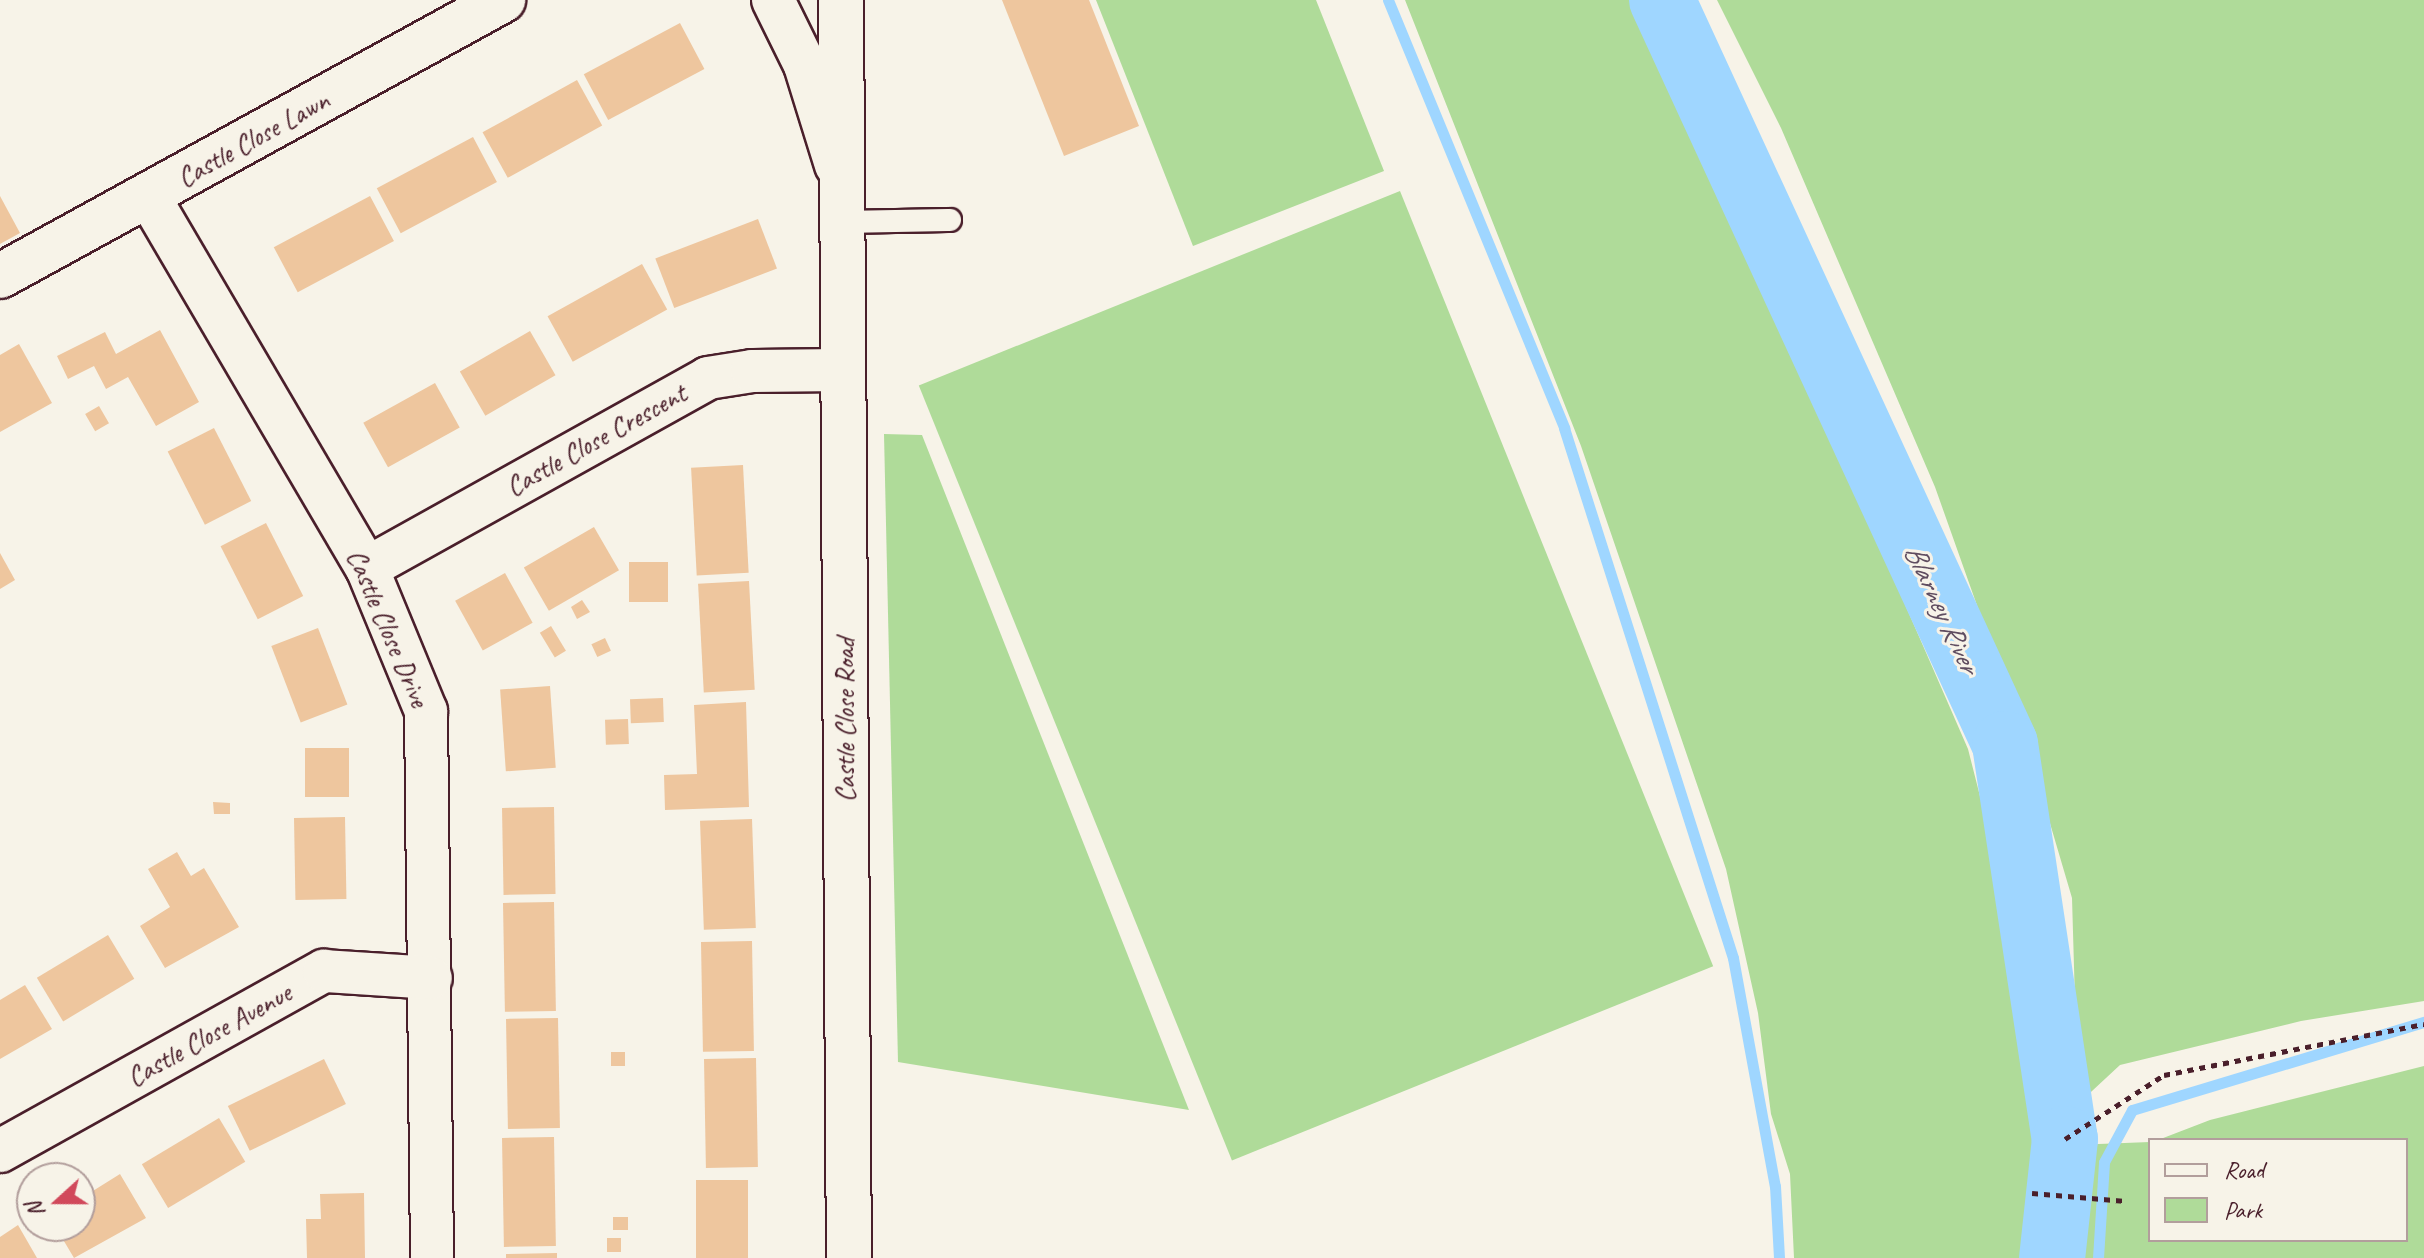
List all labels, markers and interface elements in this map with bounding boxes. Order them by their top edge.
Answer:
street label: Castle Close Lawn [171,83,335,195]
street label: Castle Close Crescent [500,376,692,504]
water label: Blarney River [1897,538,1987,678]
street label: Castle Close Drive [340,544,436,712]
street label: Castle Close Road [828,637,862,803]
street label: Castle Close Avenue [121,976,297,1094]
legend [2148,1138,2408,1242]
text: Road [2224,1155,2264,1185]
north arrow [16,1162,96,1242]
text: Park [2224,1195,2262,1225]
text: N [20,1199,51,1221]

